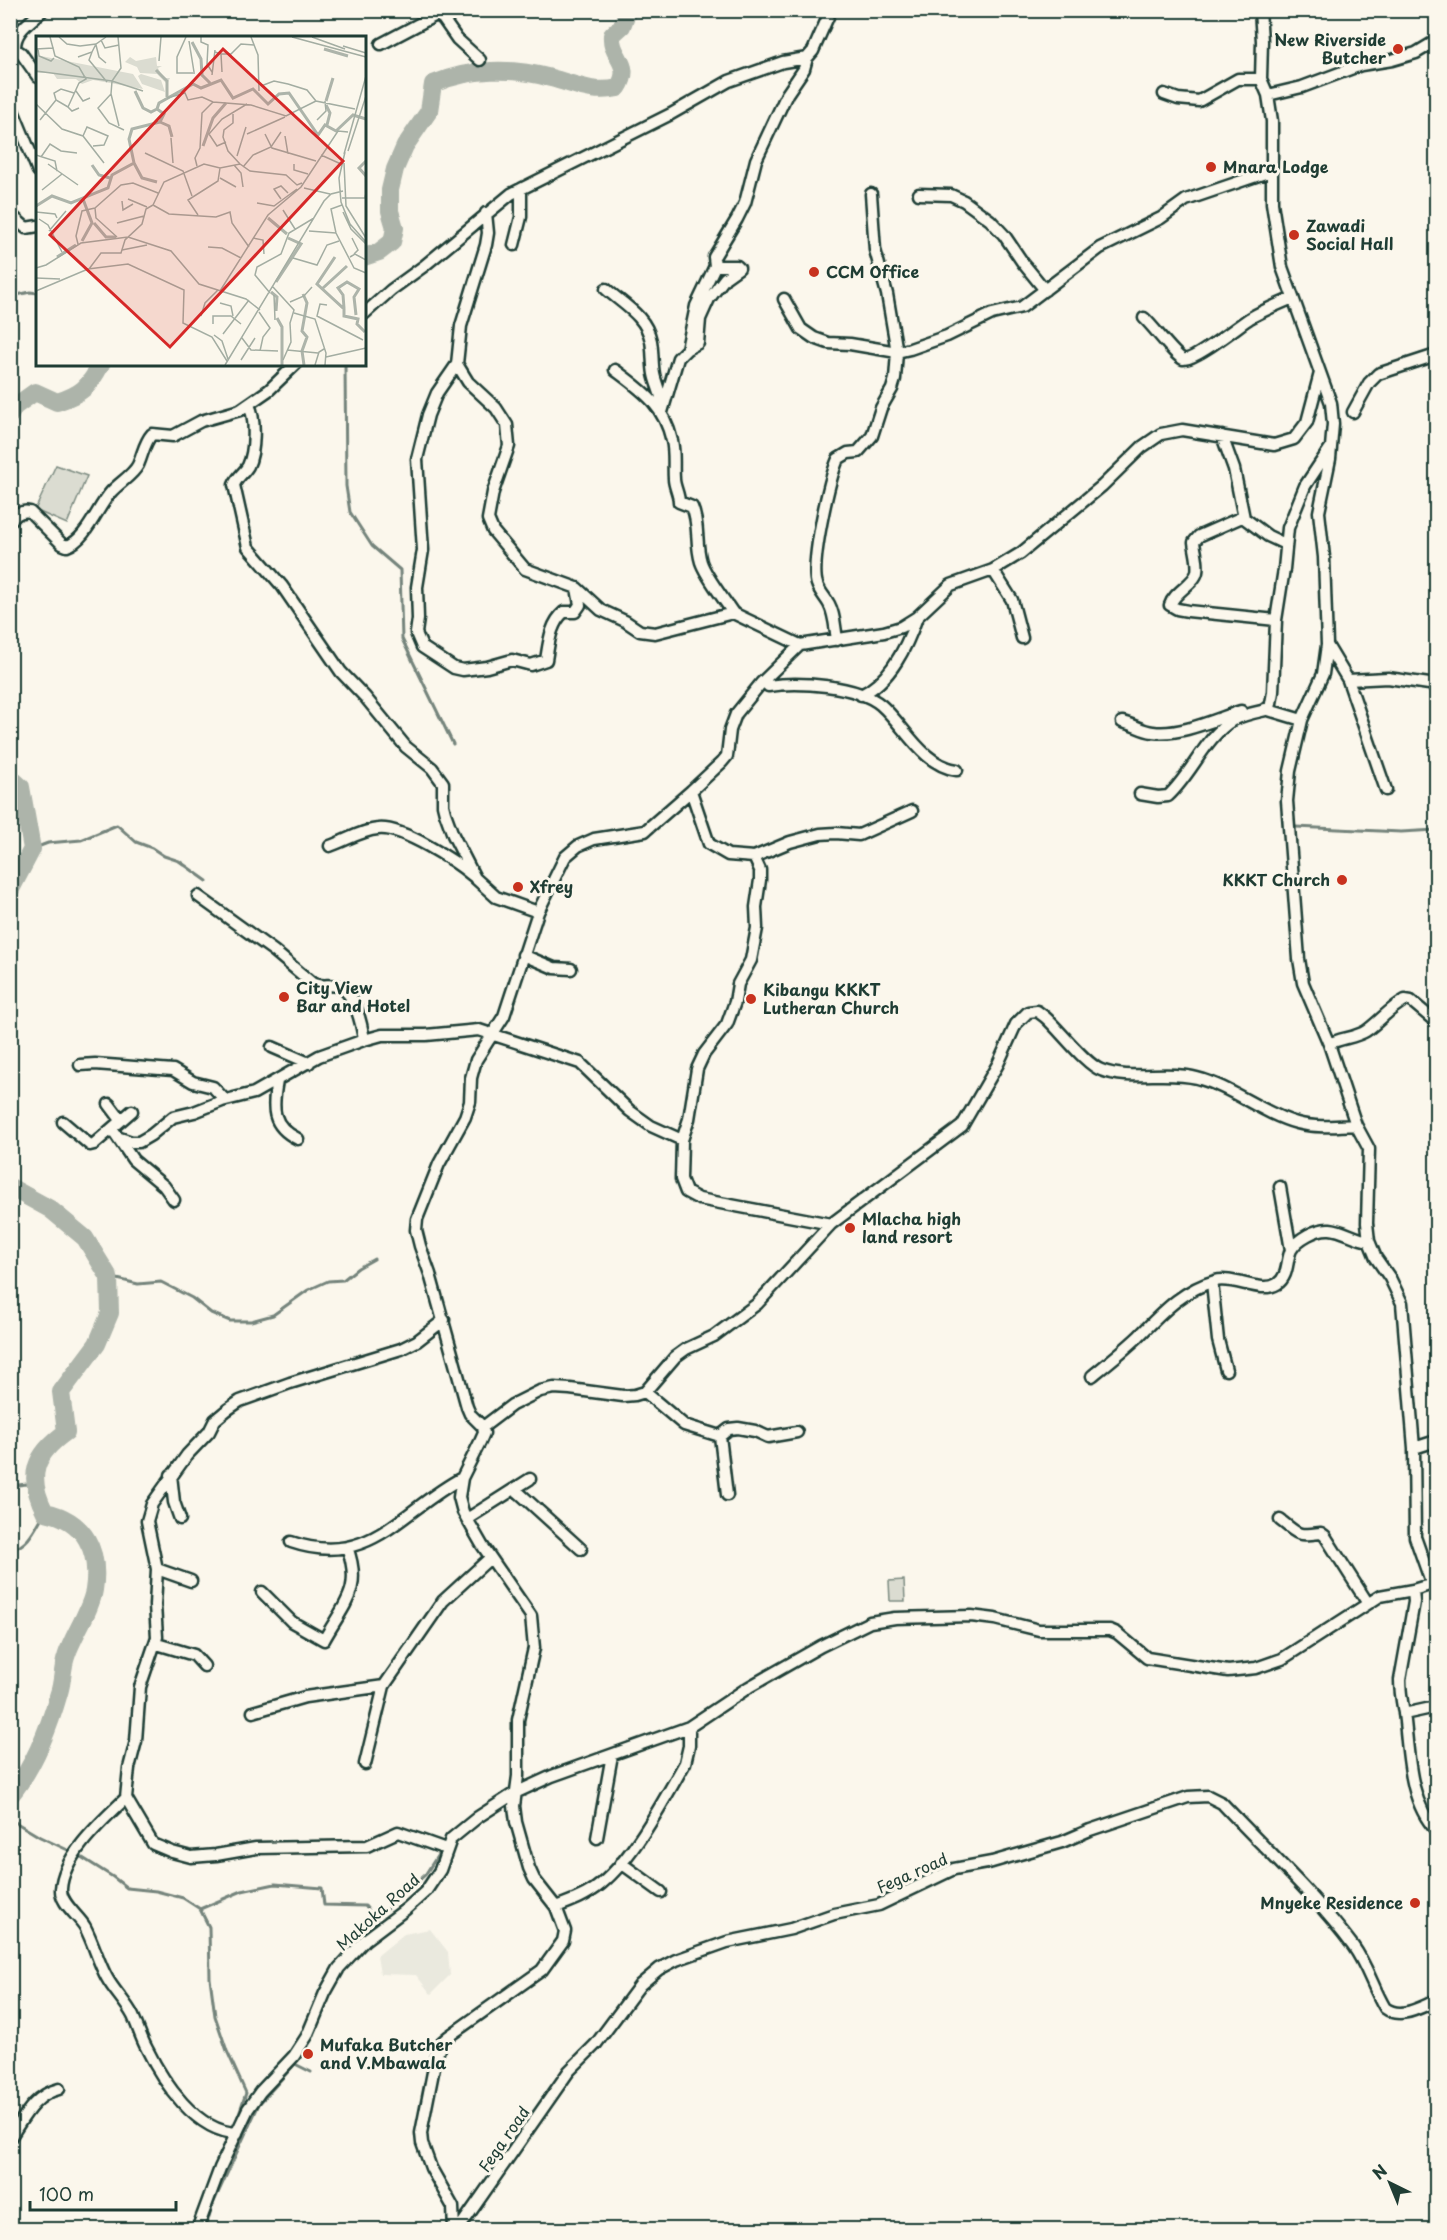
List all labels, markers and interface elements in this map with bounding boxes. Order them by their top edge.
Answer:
place label: New Riverside Butcher [1274,27,1387,69]
inset map [36,36,366,366]
marker: New Riverside Butcher [1391,42,1405,56]
place label: Mnara Lodge [1223,154,1329,178]
marker: Mnara Lodge [1204,160,1218,174]
place label: Zawadi Social Hall [1306,213,1393,255]
marker: Zawadi Social Hall [1287,228,1301,242]
place label: CCM Office [826,259,919,283]
marker: CCM Office [807,265,821,279]
place label: KKKT Church [1222,867,1330,891]
marker: KKKT Church [1335,873,1349,887]
place label: Xfrey [530,874,573,898]
marker: Xfrey [511,880,525,894]
place label: City View Bar and Hotel [296,975,410,1017]
place label: Kibangu KKKT Lutheran Church [763,977,899,1019]
marker: City View Bar and Hotel [277,990,291,1004]
marker: Kibangu KKKT Lutheran Church [744,992,758,1006]
place label: Mlacha high land resort [862,1206,961,1248]
marker: Mlacha high land resort [843,1221,857,1235]
street label: Fega road [872,1846,951,1898]
street label: Makoka Road [330,1867,424,1955]
place label: Mnyeke Residence [1260,1890,1403,1914]
marker: Mnyeke Residence [1408,1896,1422,1910]
place label: Mufaka Butcher and V.Mbawala [320,2032,453,2074]
marker: Mufaka Butcher and V.Mbawala [301,2047,315,2061]
street label: Fega road [472,2101,535,2176]
north arrow [1360,2153,1420,2213]
text: N [1366,2158,1392,2184]
scale bar [30,2174,176,2212]
text: 100 m [39,2180,94,2207]

